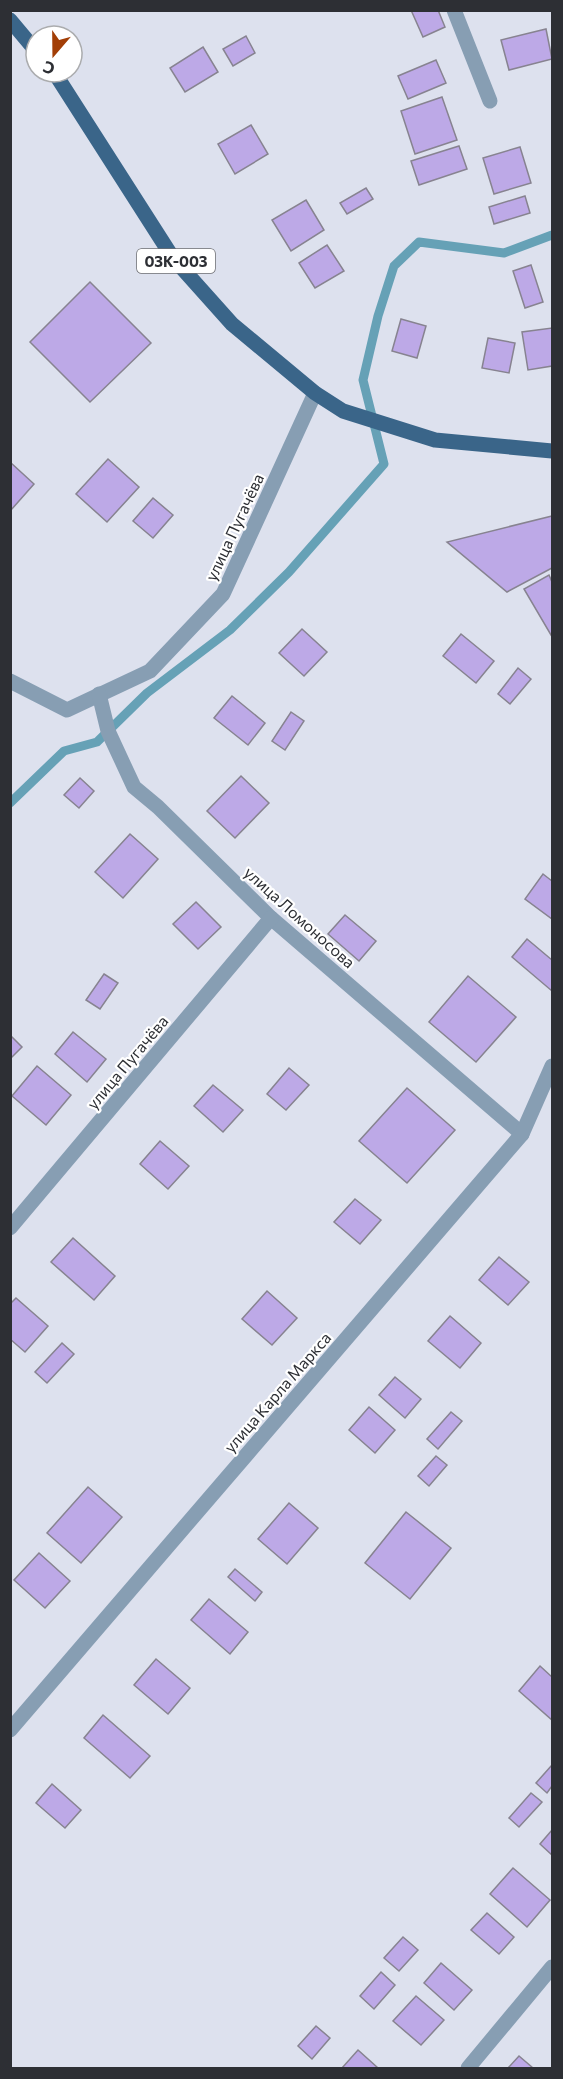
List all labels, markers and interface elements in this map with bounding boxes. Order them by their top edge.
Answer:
north arrow [24,24,84,84]
text: С [40,58,57,79]
road number: 03К-003 [137,249,215,273]
street label: улица Пугачёва [201,470,267,584]
street label: улица Ломоносова [241,862,359,972]
street label: улица Пугачёва [82,1011,172,1113]
street label: улица Карла Маркса [220,1328,334,1456]

